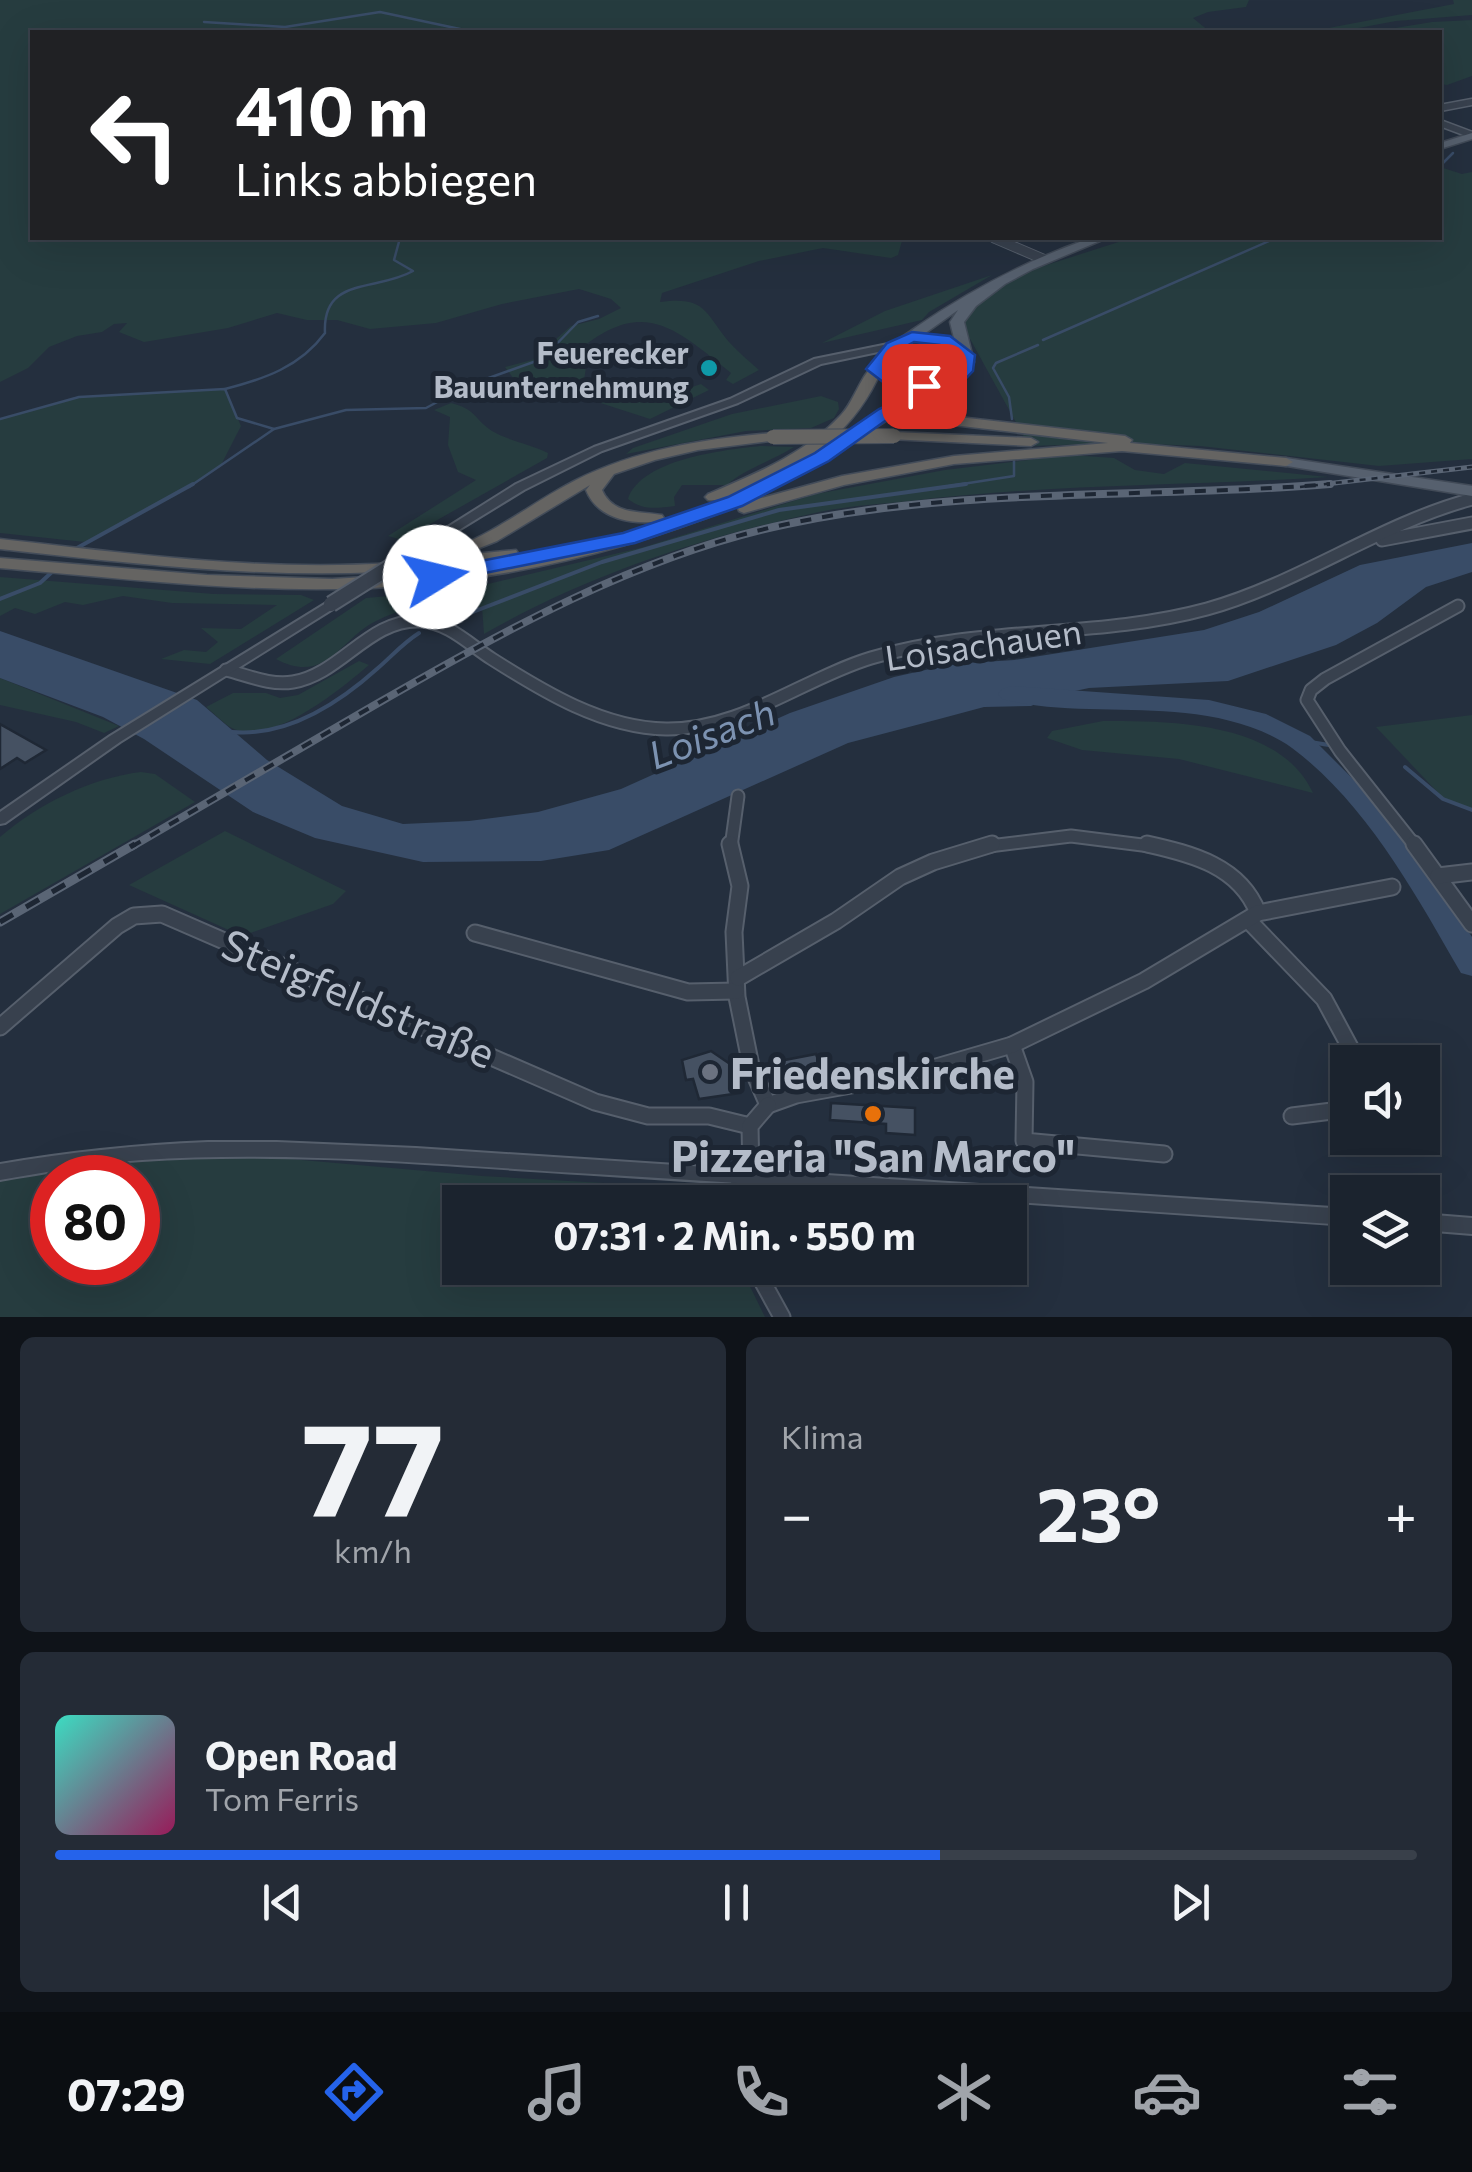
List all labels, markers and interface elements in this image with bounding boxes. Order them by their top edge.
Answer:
text: 410 m [235,65,428,150]
icon: left [70,70,200,200]
text: Links abbiegen [235,150,537,205]
place label: Feuerecker Bauunternehmung [433,333,689,404]
pin [882,344,967,429]
marker: Feuerecker Bauunternehmung [698,357,720,379]
icon: arrive [897,359,952,414]
position arrow [383,525,487,629]
street label: Loisachauen [882,608,1084,678]
water label: Loisach [641,686,781,778]
street label: Steigfeldstraße [215,916,503,1078]
map controls [1330,1045,1440,1285]
button: sound [1330,1045,1440,1155]
place label: Friedenskirche [730,1046,1015,1098]
marker: Friedenskirche [699,1061,721,1083]
marker: Pizzeria "San Marco" [862,1103,884,1125]
place label: Pizzeria "San Marco" [671,1129,1075,1181]
speed limit sign: 80 [30,1155,160,1285]
button: layers [1330,1175,1440,1285]
text: 07:31 · 2 Min. · 550 m [553,1211,916,1258]
text: 77 [302,1385,444,1544]
text: Klima [781,1416,863,1456]
text: 23° [1037,1466,1160,1557]
text: − [781,1479,812,1546]
text: + [1385,1479,1417,1546]
text: km/h [334,1530,412,1570]
text: Open Road [205,1731,398,1778]
text: Tom Ferris [205,1778,359,1818]
icon: previous [255,1875,310,1930]
icon: pause [709,1875,764,1930]
icon: next [1163,1875,1218,1930]
icon: directions [319,2057,389,2127]
icon: music [522,2057,592,2127]
icon: phone [726,2057,796,2127]
icon: climate [929,2057,999,2127]
icon: car [1132,2057,1202,2127]
icon: filters [1335,2057,1405,2127]
text: 07:29 [67,2065,186,2120]

